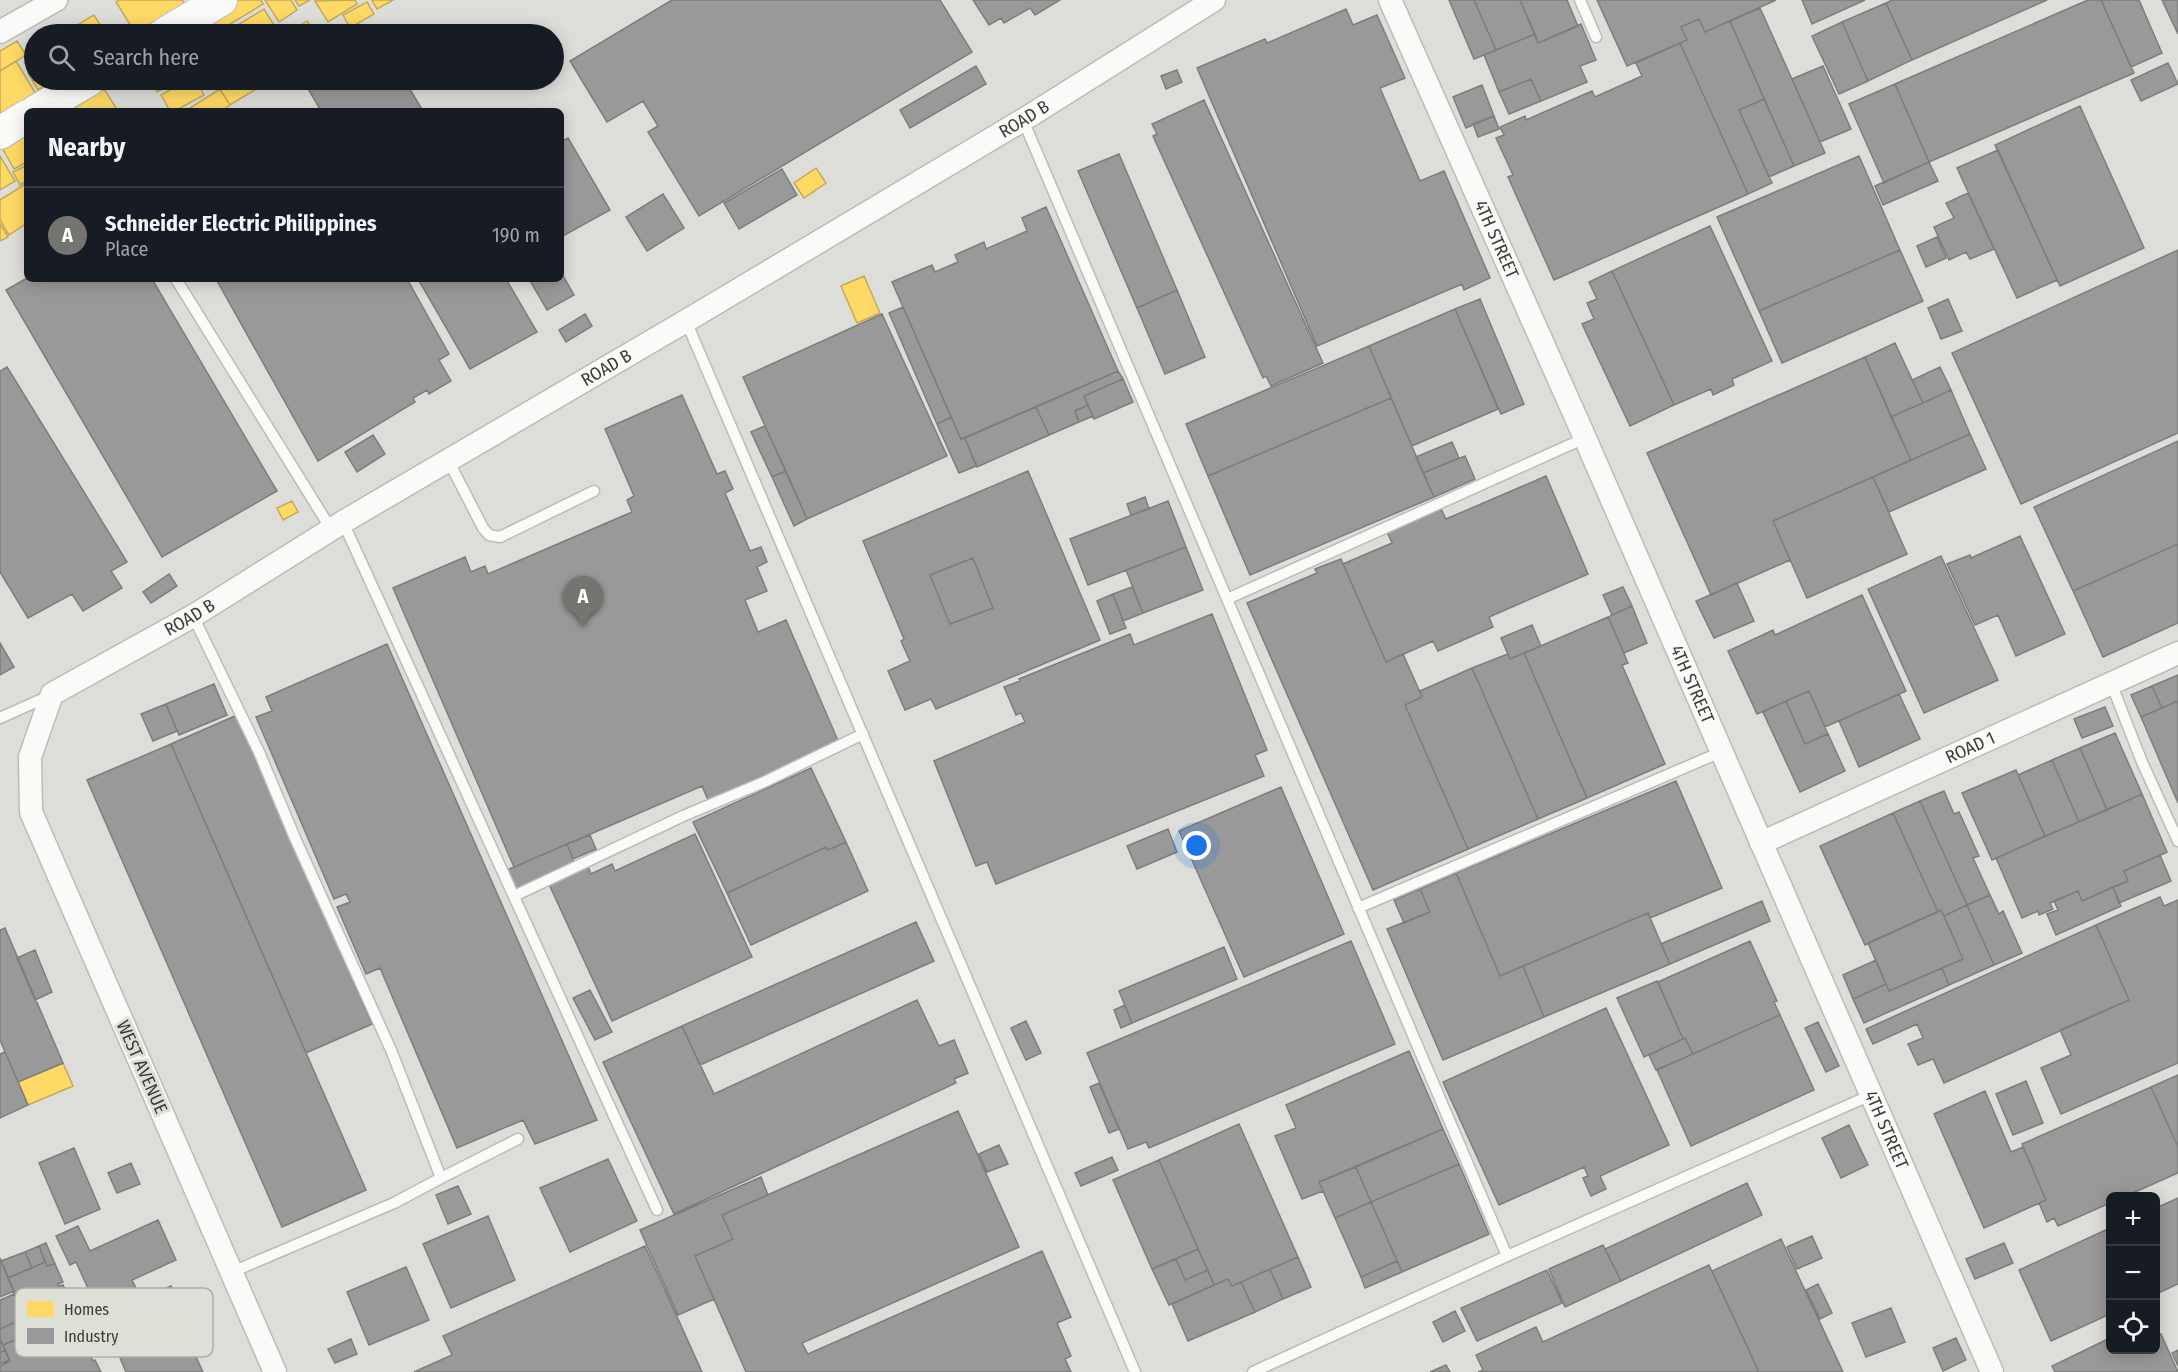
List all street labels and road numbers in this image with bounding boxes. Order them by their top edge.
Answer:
street label: ROAD B [995,95,1053,143]
street label: 4TH STREET [1470,197,1524,282]
street label: ROAD B [577,344,636,391]
street label: ROAD B [160,594,219,641]
street label: 4TH STREET [1666,642,1719,727]
street label: ROAD 1 [1942,727,1999,768]
street label: WEST AVENUE [112,1017,172,1117]
street label: 4TH STREET [1860,1087,1913,1173]

